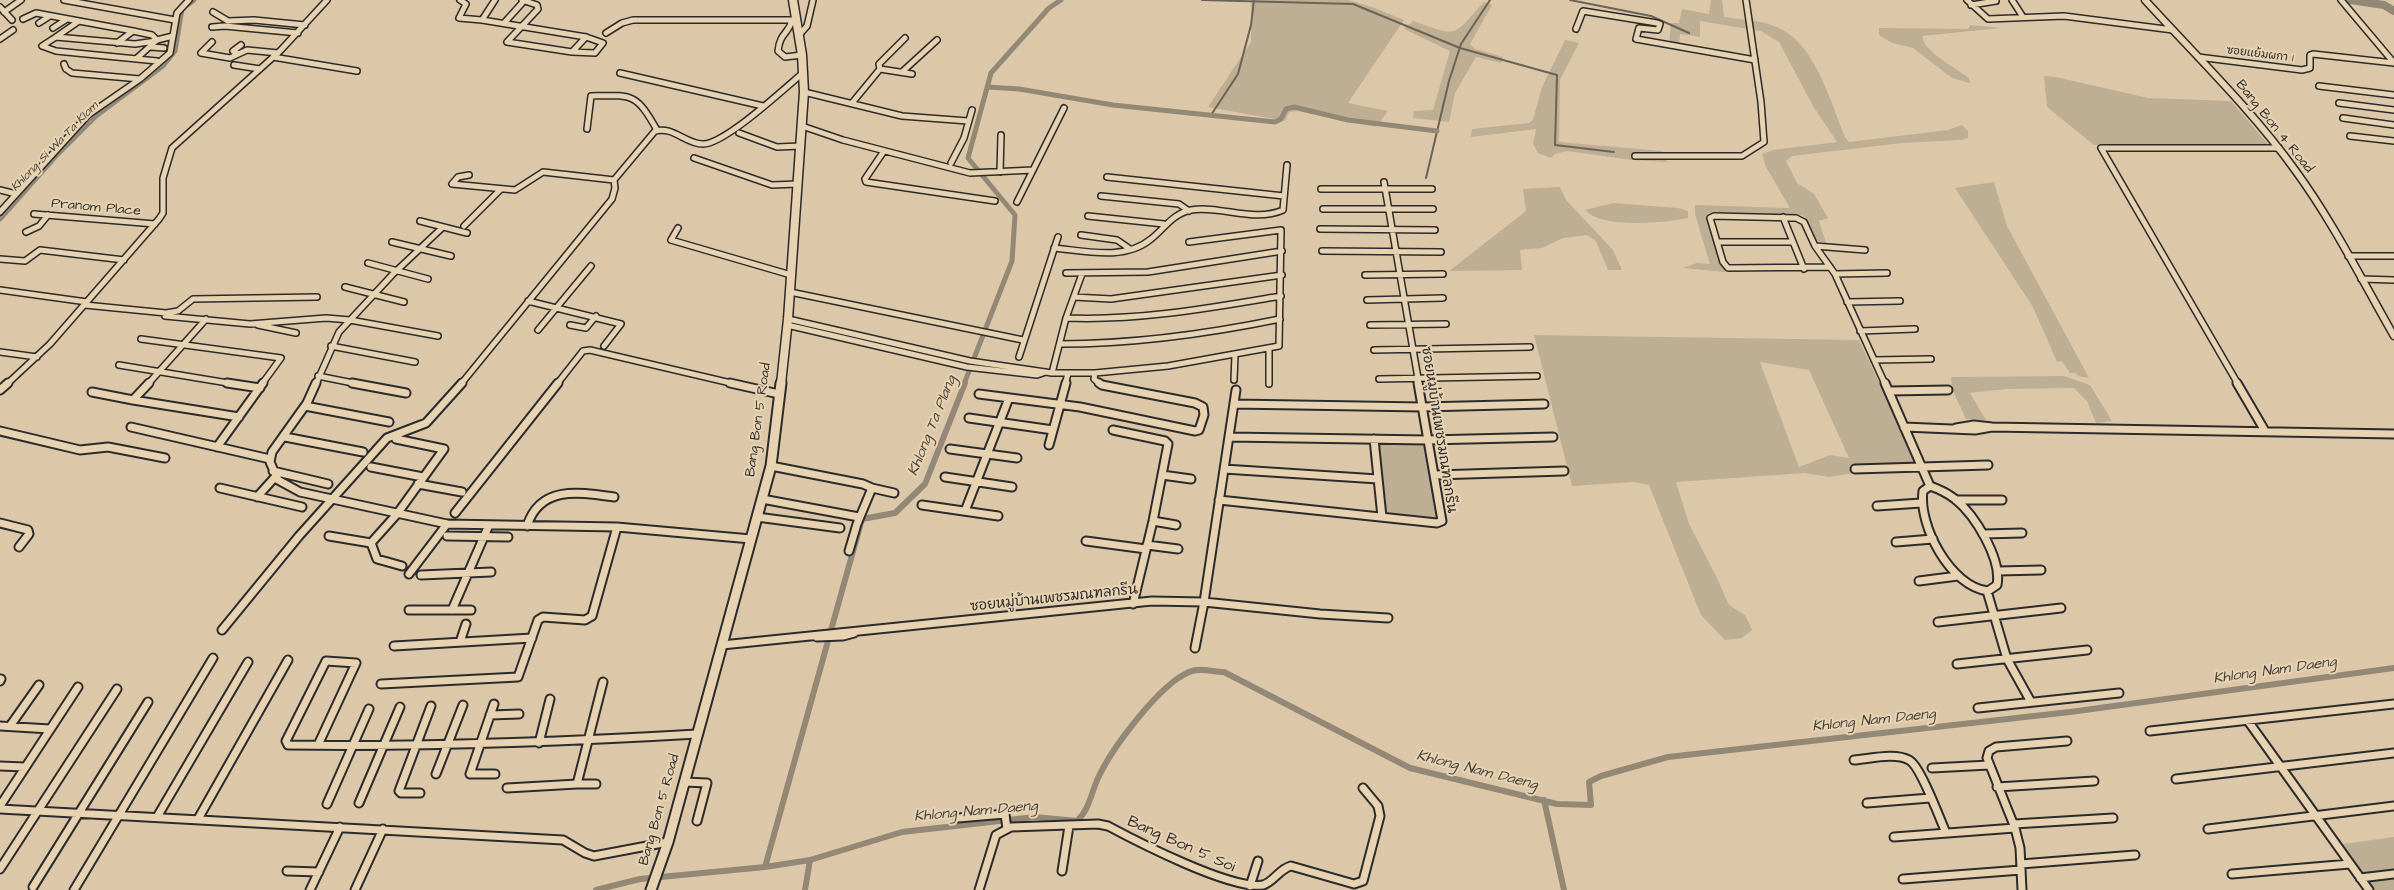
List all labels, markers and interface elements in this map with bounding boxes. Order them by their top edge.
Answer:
street label: ซอยแย้มผกา 1 [2226,44,2294,66]
street label: Bang Bon 4 Road [2231,77,2317,177]
water label: Khlong Si Wa Ta Klom [8,99,102,195]
street label: Pranom Place [51,196,141,220]
street label: ซอยหมู่บ้านเพชรมณฑลกรีน [1417,345,1459,515]
street label: Bang Bon 5 Road [743,362,775,478]
water label: Khlong Ta Plang [905,373,961,479]
street label: ซอยหมู่บ้านเพชรมณฑลกรีน [969,582,1139,616]
water label: Khlong Nam Daeng [2212,653,2338,689]
water label: Khlong Nam Daeng [1811,706,1937,736]
water label: Khlong Nam Daeng [1415,747,1539,795]
street label: Bang Bon 5 Road [636,752,684,868]
water label: Khlong Nam Daeng [913,798,1039,826]
street label: Bang Bon 5 Soi [1124,813,1238,877]

